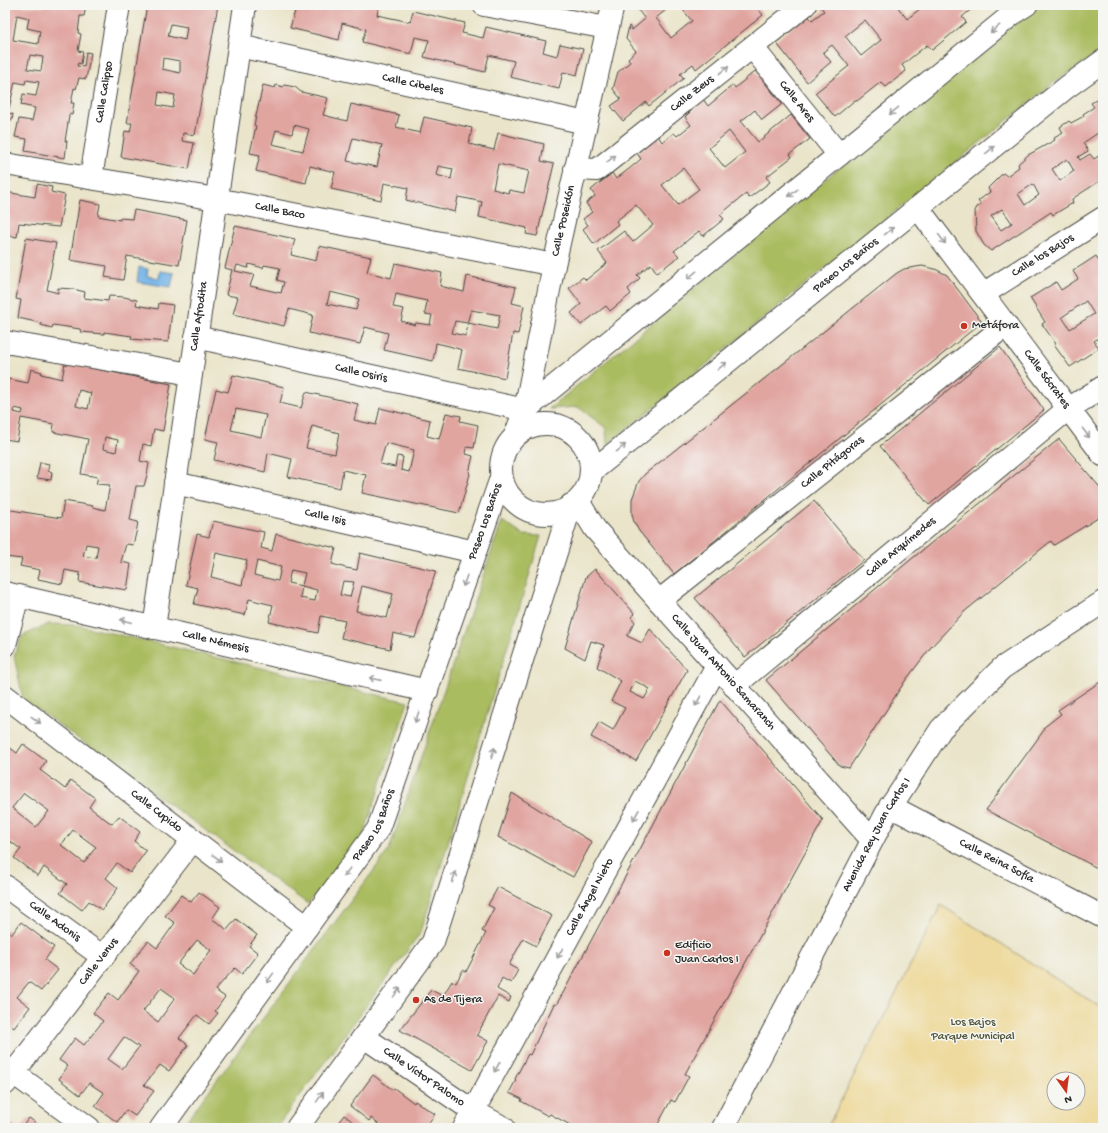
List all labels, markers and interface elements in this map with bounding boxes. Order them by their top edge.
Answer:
one-way arrow [989,24,1000,33]
street label: Calle Calipso [93,60,117,124]
one-way arrow [719,66,730,74]
street label: Calle Cibeles [381,71,445,98]
street label: Calle Zeus [668,72,718,116]
street label: Calle Ares [775,78,818,126]
one-way arrow [889,106,899,115]
one-way arrow [984,145,995,154]
one-way arrow [605,154,616,163]
street label: Calle Poseidón [549,184,579,258]
one-way arrow [788,188,799,197]
street label: Calle Baco [254,200,306,223]
one-way arrow [883,227,894,236]
street label: Calle los Bajos [1009,231,1077,281]
one-way arrow [938,233,946,244]
street label: Paseo Los Baños [810,235,882,297]
one-way arrow [687,270,698,279]
street label: Calle Afrodita [188,280,212,352]
place label: Metáfora [972,319,1019,333]
marker: Metáfora [959,321,969,331]
street label: Calle Sócrates [1020,347,1073,412]
street label: Calle Osiris [334,361,389,386]
one-way arrow [717,362,728,370]
one-way arrow [1082,427,1090,438]
street label: Calle Pitágoras [798,433,868,492]
one-way arrow [616,443,627,452]
street label: Paseo Los Baños [465,481,506,563]
street label: Calle Isis [303,506,348,529]
street label: Calle Arquímedes [863,514,939,581]
one-way arrow [461,575,468,588]
street label: Calle Juan Antonio Samaranch [668,612,779,734]
one-way arrow [119,617,132,625]
street label: Calle Némesis [181,627,251,656]
one-way arrow [369,675,382,683]
one-way arrow [694,694,702,706]
one-way arrow [413,711,421,723]
one-way arrow [30,715,41,724]
one-way arrow [490,746,497,759]
street label: Avenida Rey Juan Carlos I [840,775,914,894]
street label: Calle Cupido [127,787,185,836]
street label: Paseo Los Baños [349,787,399,865]
one-way arrow [631,808,639,820]
street label: Calle Reina Sofía [957,836,1037,887]
one-way arrow [211,854,222,863]
street label: Calle Ángel Nieto [563,856,617,939]
one-way arrow [343,867,351,878]
one-way arrow [451,870,458,883]
street label: Calle Adonis [26,898,84,946]
street label: Calle Venus [76,935,122,989]
place label: Edificio Juan Carlos I [675,939,739,967]
one-way arrow [555,947,563,959]
marker: Edificio Juan Carlos I [662,948,672,958]
one-way arrow [266,972,275,983]
one-way arrow [393,986,401,997]
place label: As de Tijera [424,993,483,1007]
marker: As de Tijera [411,995,421,1005]
park label: Los Bajos Parque Municipal [930,1016,1015,1044]
street label: Calle Víctor Palomo [380,1045,467,1110]
one-way arrow [493,1061,501,1073]
north arrow [1046,1071,1086,1111]
one-way arrow [316,1091,324,1102]
text: N [1063,1092,1073,1105]

